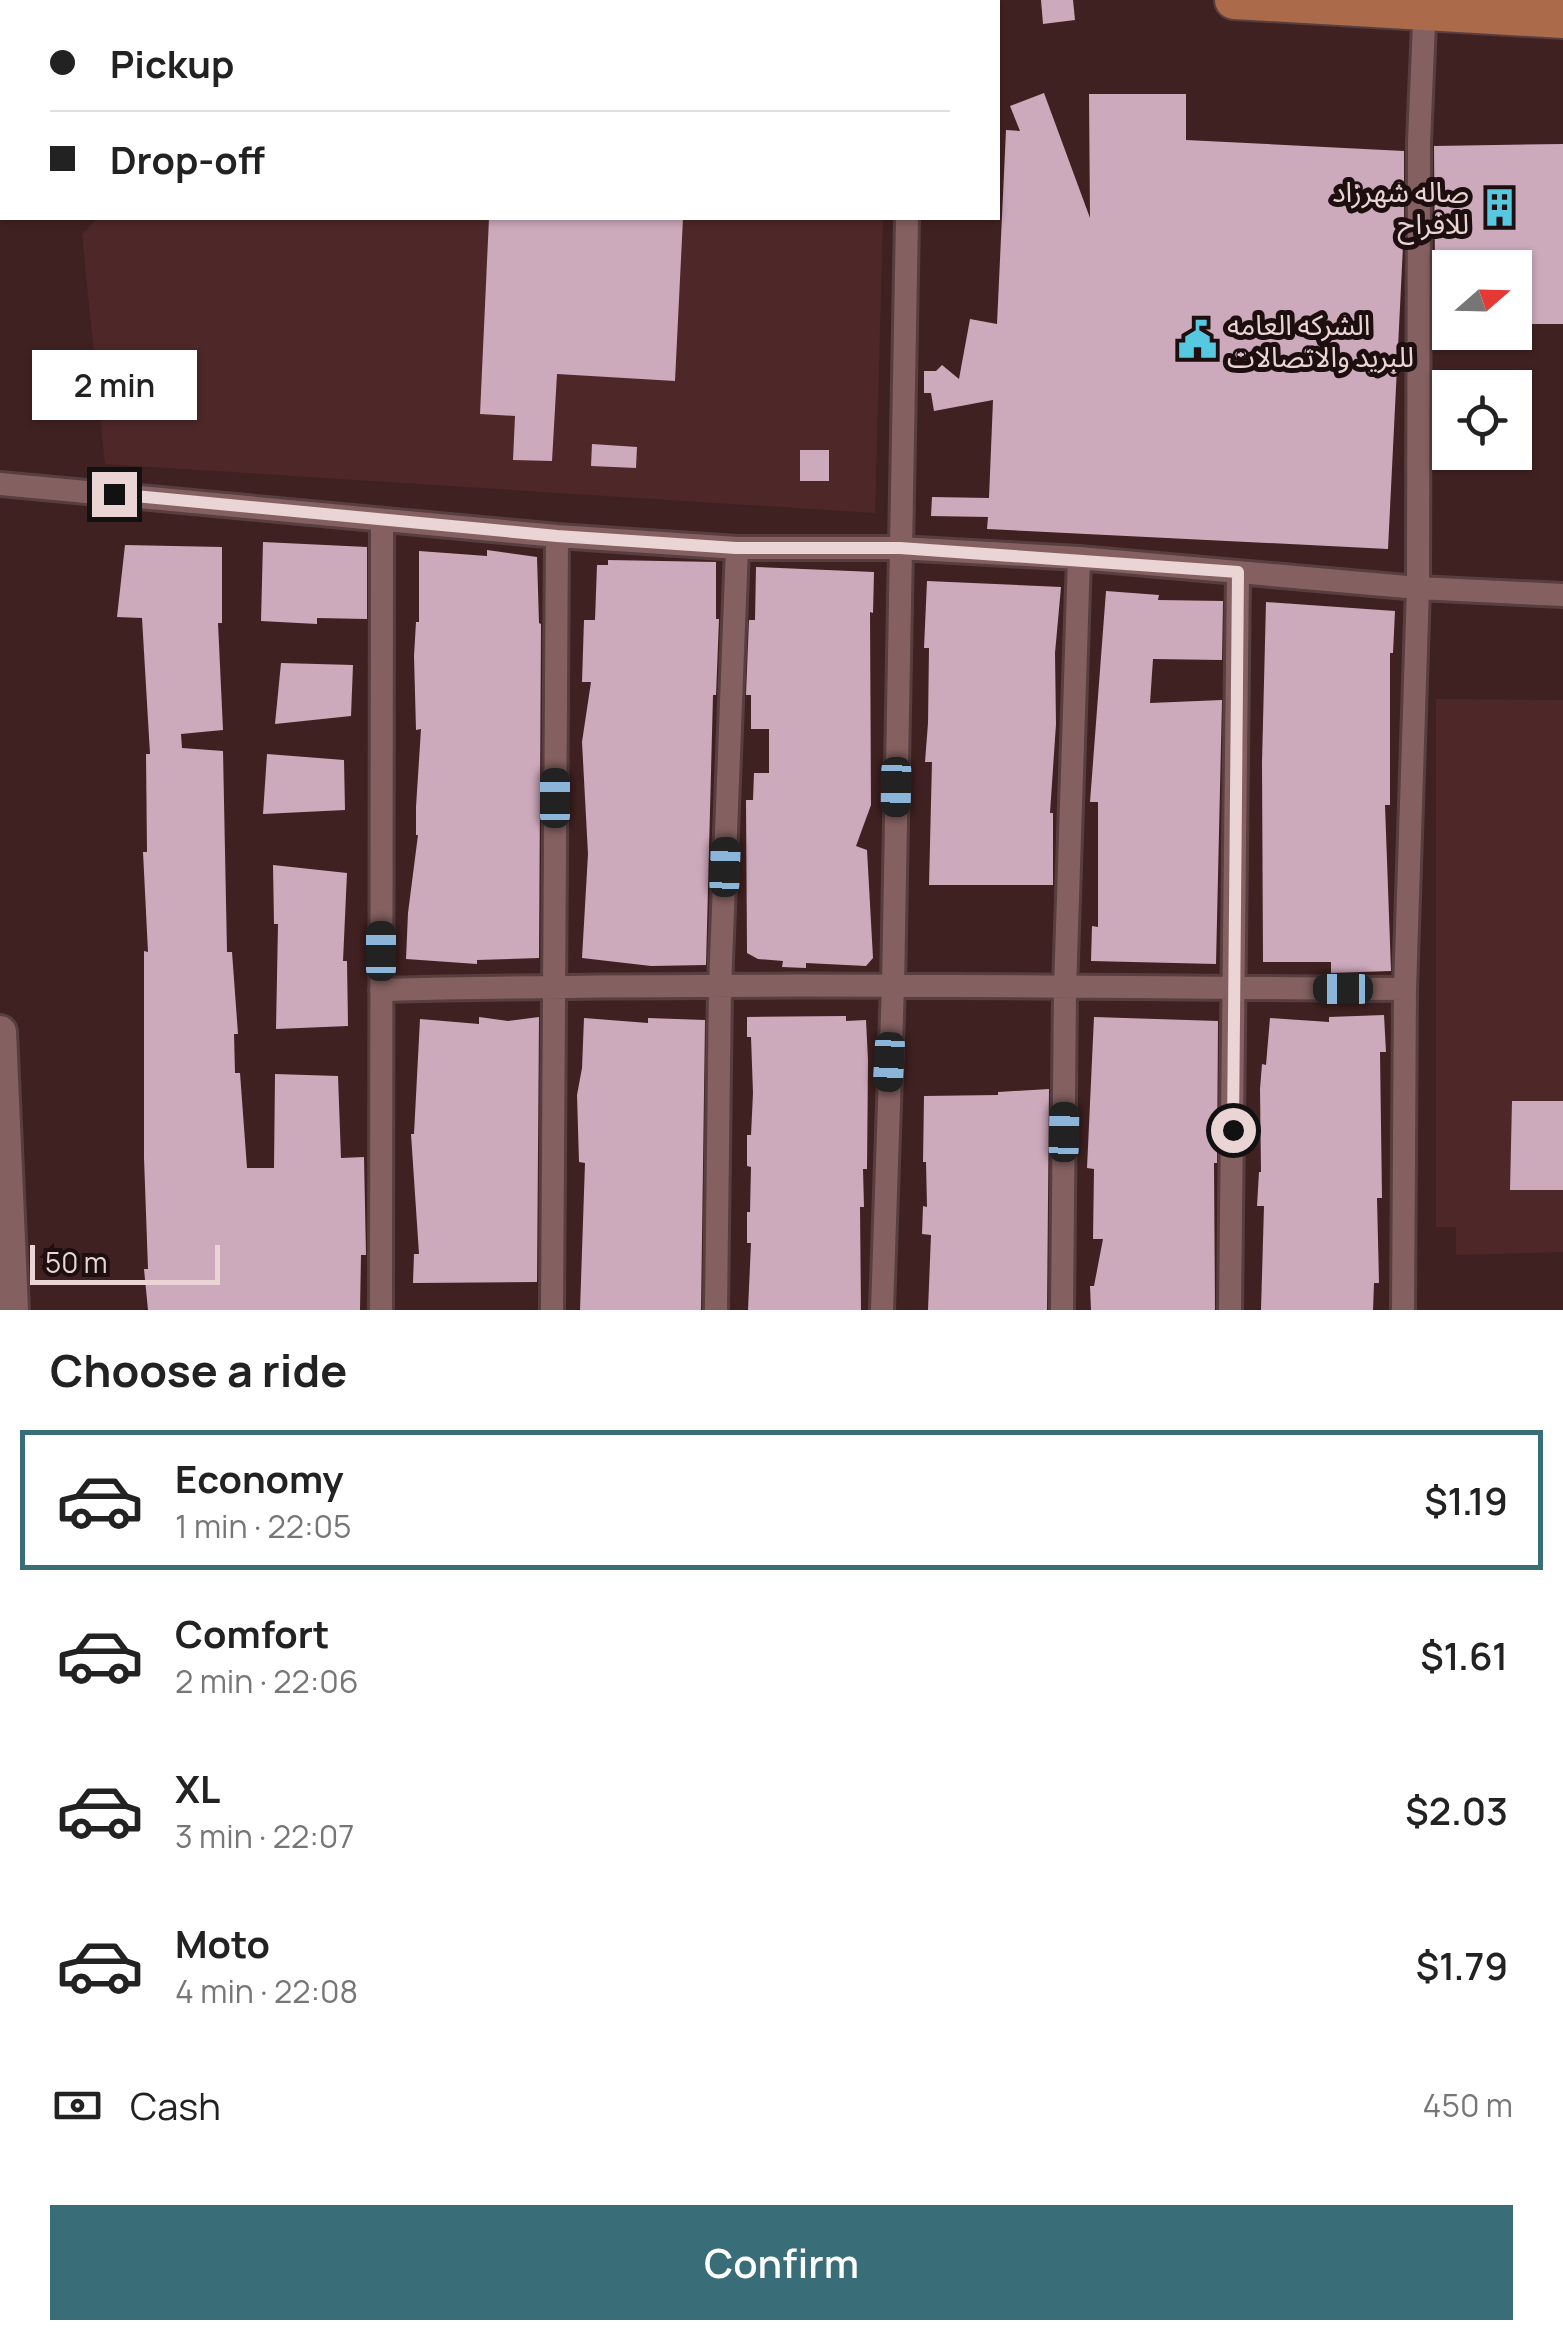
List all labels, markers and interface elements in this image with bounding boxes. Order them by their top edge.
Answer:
text: Pickup [110,37,234,89]
text: Drop-off [110,133,265,185]
place label: صاله شهرزاد للافراح [1332,172,1469,245]
building icon: صاله شهرزاد للافراح [1478,186,1520,228]
north arrow [1432,250,1532,350]
map controls [1432,250,1532,470]
place label: الشركه العامه للبريد والاتصالات [1227,305,1414,375]
public building icon: الشركه العامه للبريد والاتصالات [1176,319,1218,361]
callout: 2 min [32,349,196,419]
text: 2 min [74,363,155,407]
button: locate [1432,370,1532,470]
route end [92,472,137,517]
car [880,757,912,817]
car [540,768,570,828]
car [709,836,741,898]
car [366,921,396,981]
car [1313,974,1373,1004]
car [872,1031,906,1093]
car [1048,1102,1080,1162]
route start [1211,1108,1256,1153]
scale bar [30,1240,220,1284]
text: 50 m [45,1243,108,1281]
text: Choose a ride [50,1339,347,1401]
text: Economy [175,1452,344,1504]
icon: car [55,1455,145,1545]
text: $1.19 [1424,1474,1508,1526]
text: 1 min · 22:05 [175,1504,352,1548]
text: Comfort [175,1607,329,1659]
icon: car [55,1610,145,1700]
text: $1.61 [1420,1629,1508,1681]
text: 2 min · 22:06 [175,1659,359,1703]
text: XL [175,1762,220,1814]
icon: car [55,1765,145,1855]
text: $2.03 [1405,1784,1508,1836]
text: 3 min · 22:07 [175,1814,354,1858]
text: Moto [175,1917,270,1969]
icon: car [55,1920,145,2010]
text: $1.79 [1416,1939,1508,1991]
text: 4 min · 22:08 [175,1969,358,2013]
icon: cash [50,2078,105,2133]
text: Cash [130,2079,221,2131]
text: 450 m [1423,2083,1513,2127]
button: Confirm [50,2205,1513,2320]

